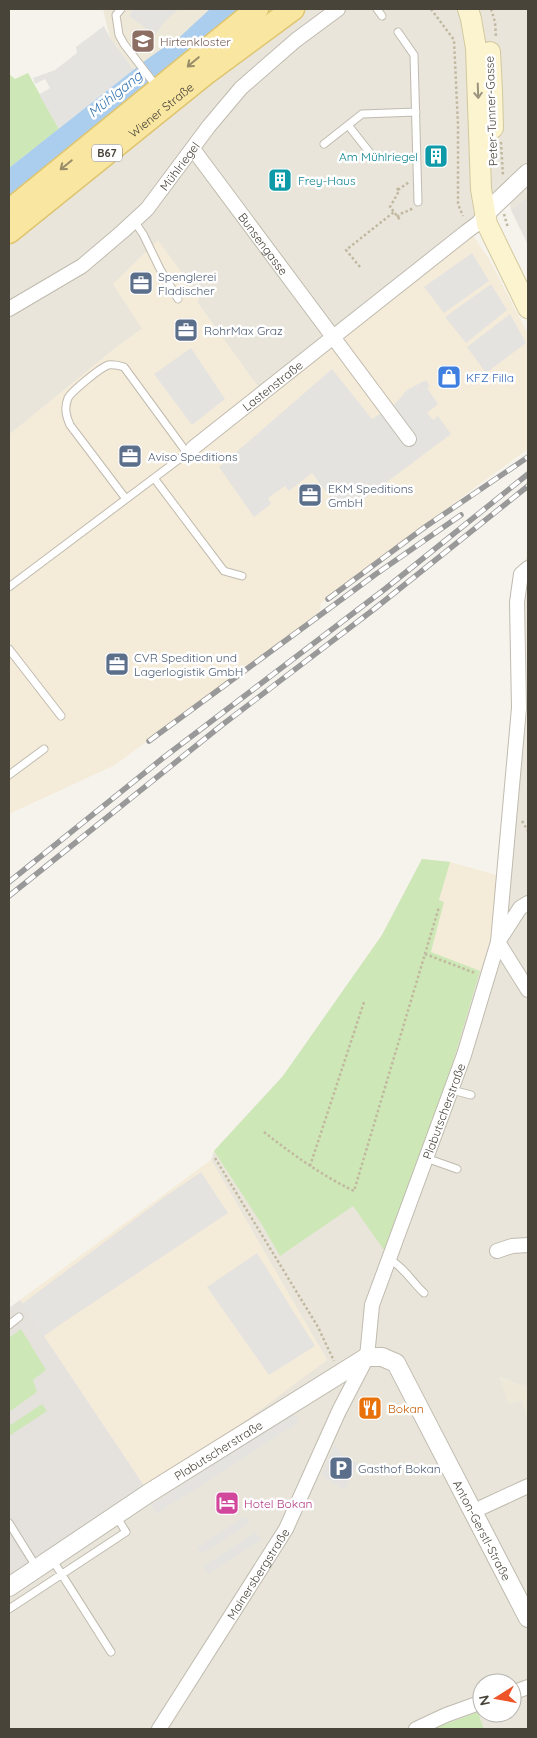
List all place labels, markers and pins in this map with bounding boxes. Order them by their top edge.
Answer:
school or university icon: Hirtenkloster [130,28,156,54]
place label: Hirtenkloster [160,34,231,49]
building icon: Am Mühlriegel [423,143,449,169]
place label: Am Mühlriegel [339,149,418,164]
building icon: Frey-Haus [267,167,293,193]
place label: Frey-Haus [298,173,356,188]
place label: Spenglerei Fladischer [158,269,216,298]
office icon: Spenglerei Fladischer [128,270,154,296]
office icon: RohrMax Graz [173,317,199,343]
place label: RohrMax Graz [204,323,283,338]
shop icon: KFZ Filla [436,364,462,390]
place label: KFZ Filla [466,370,514,385]
office icon: Aviso Speditions [117,443,143,469]
place label: Aviso Speditions [148,449,238,464]
place label: EKM Speditions GmbH [328,481,414,510]
office icon: EKM Speditions GmbH [297,482,323,508]
place label: CVR Spedition und Lagerlogistik GmbH [134,650,243,679]
office icon: CVR Spedition und Lagerlogistik GmbH [104,651,130,677]
restaurant icon: Bokan [357,1395,383,1421]
place label: Bokan [388,1401,424,1416]
parking icon: Gasthof Bokan [328,1455,354,1481]
place label: Gasthof Bokan [358,1461,441,1476]
hotel icon: Hotel Bokan [214,1490,240,1516]
place label: Hotel Bokan [244,1496,312,1511]

